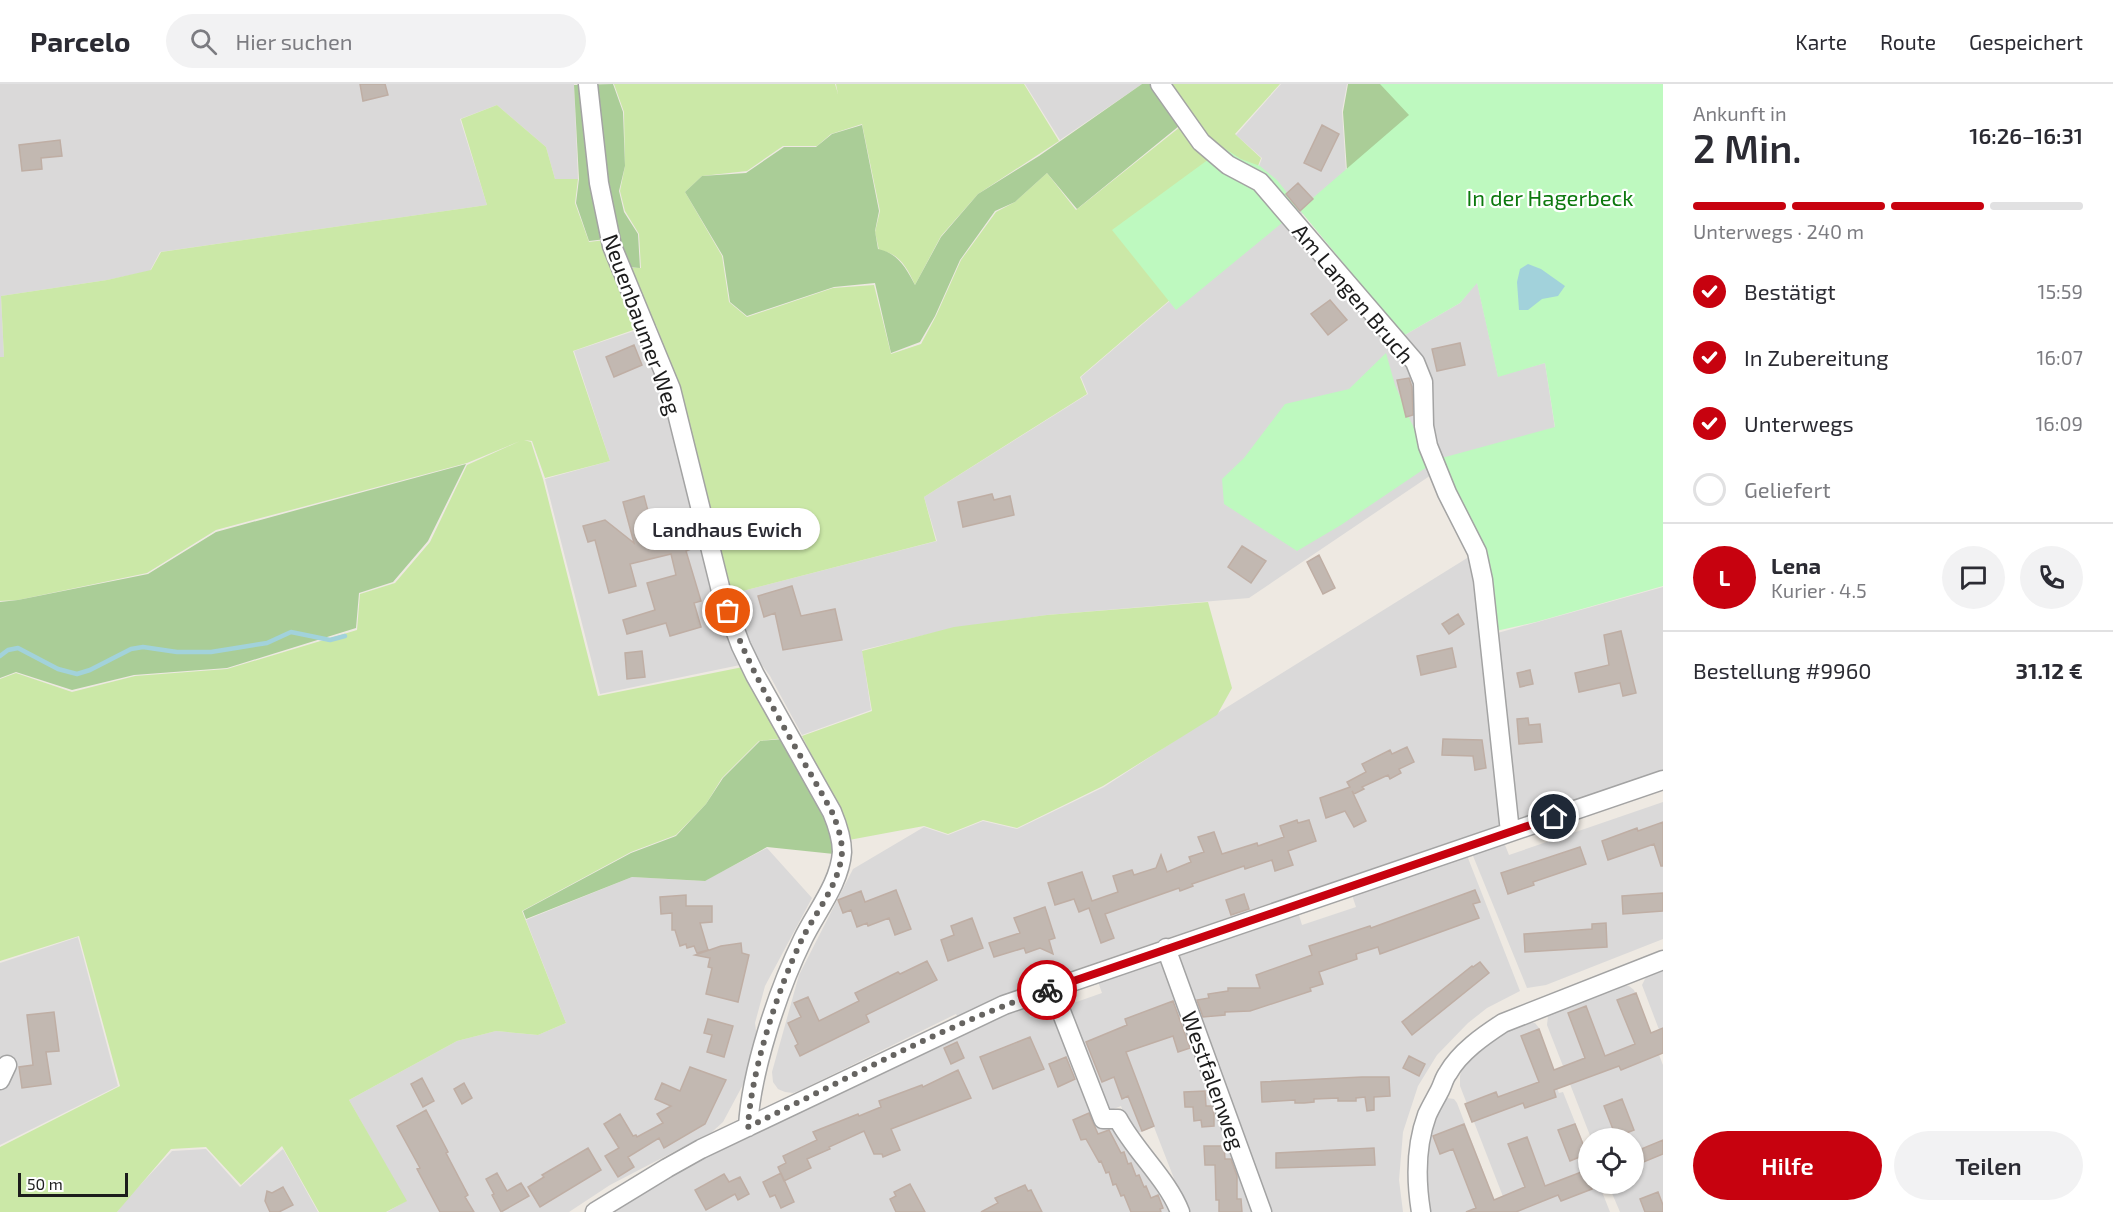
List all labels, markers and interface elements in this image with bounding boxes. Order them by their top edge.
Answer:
search box [166,14,586,68]
text: Parcelo [30,24,130,58]
icon: search [187,25,220,58]
text: Hier suchen [235,28,353,54]
text: Karte [1795,29,1847,54]
text: Route [1880,29,1936,54]
text: Gespeichert [1969,29,2083,54]
text: Ankunft in [1693,101,1787,125]
text: 16:26–16:31 [1969,122,2083,148]
text: 2 Min. [1693,124,1802,171]
park label: In der Hagerbeck [1466,184,1634,210]
street label: Am Langen Bruch [1288,218,1420,368]
text: Unterwegs · 240 m [1693,219,1864,243]
street label: Neuenbaumer Weg [598,230,688,418]
icon: check [1693,275,1726,308]
text: Bestätigt [1744,278,1836,304]
text: 15:59 [2037,279,2083,303]
icon: check [1693,341,1726,374]
text: In Zubereitung [1744,344,1889,370]
text: 16:07 [2037,345,2083,369]
icon: check [1693,407,1726,440]
text: Unterwegs [1744,410,1854,436]
text: 16:09 [2035,411,2083,435]
text: Geliefert [1744,476,1831,502]
callout: Landhaus Ewich [635,509,821,551]
text: Landhaus Ewich [652,517,802,541]
button: chat [1942,546,2005,609]
button: phone [2020,546,2083,609]
text: Lena [1771,552,1821,578]
text: L [1719,564,1730,590]
text: Kurier · 4.5 [1771,578,1867,602]
pin [702,585,753,636]
icon: bag [711,594,744,627]
text: Bestellung #9960 [1693,657,1872,683]
text: 31.12 € [2015,657,2083,683]
pin [1528,791,1579,842]
icon: home [1537,800,1570,833]
courier [1017,960,1077,1020]
icon: bike [1031,974,1064,1007]
street label: Westfalenweg [1177,1007,1251,1153]
map controls [1578,1128,1644,1194]
button: locate [1578,1128,1644,1194]
button: Hilfe [1693,1131,1882,1200]
button: Teilen [1894,1131,2083,1200]
scale bar [18,1170,128,1198]
text: 50 m [27,1174,63,1193]

